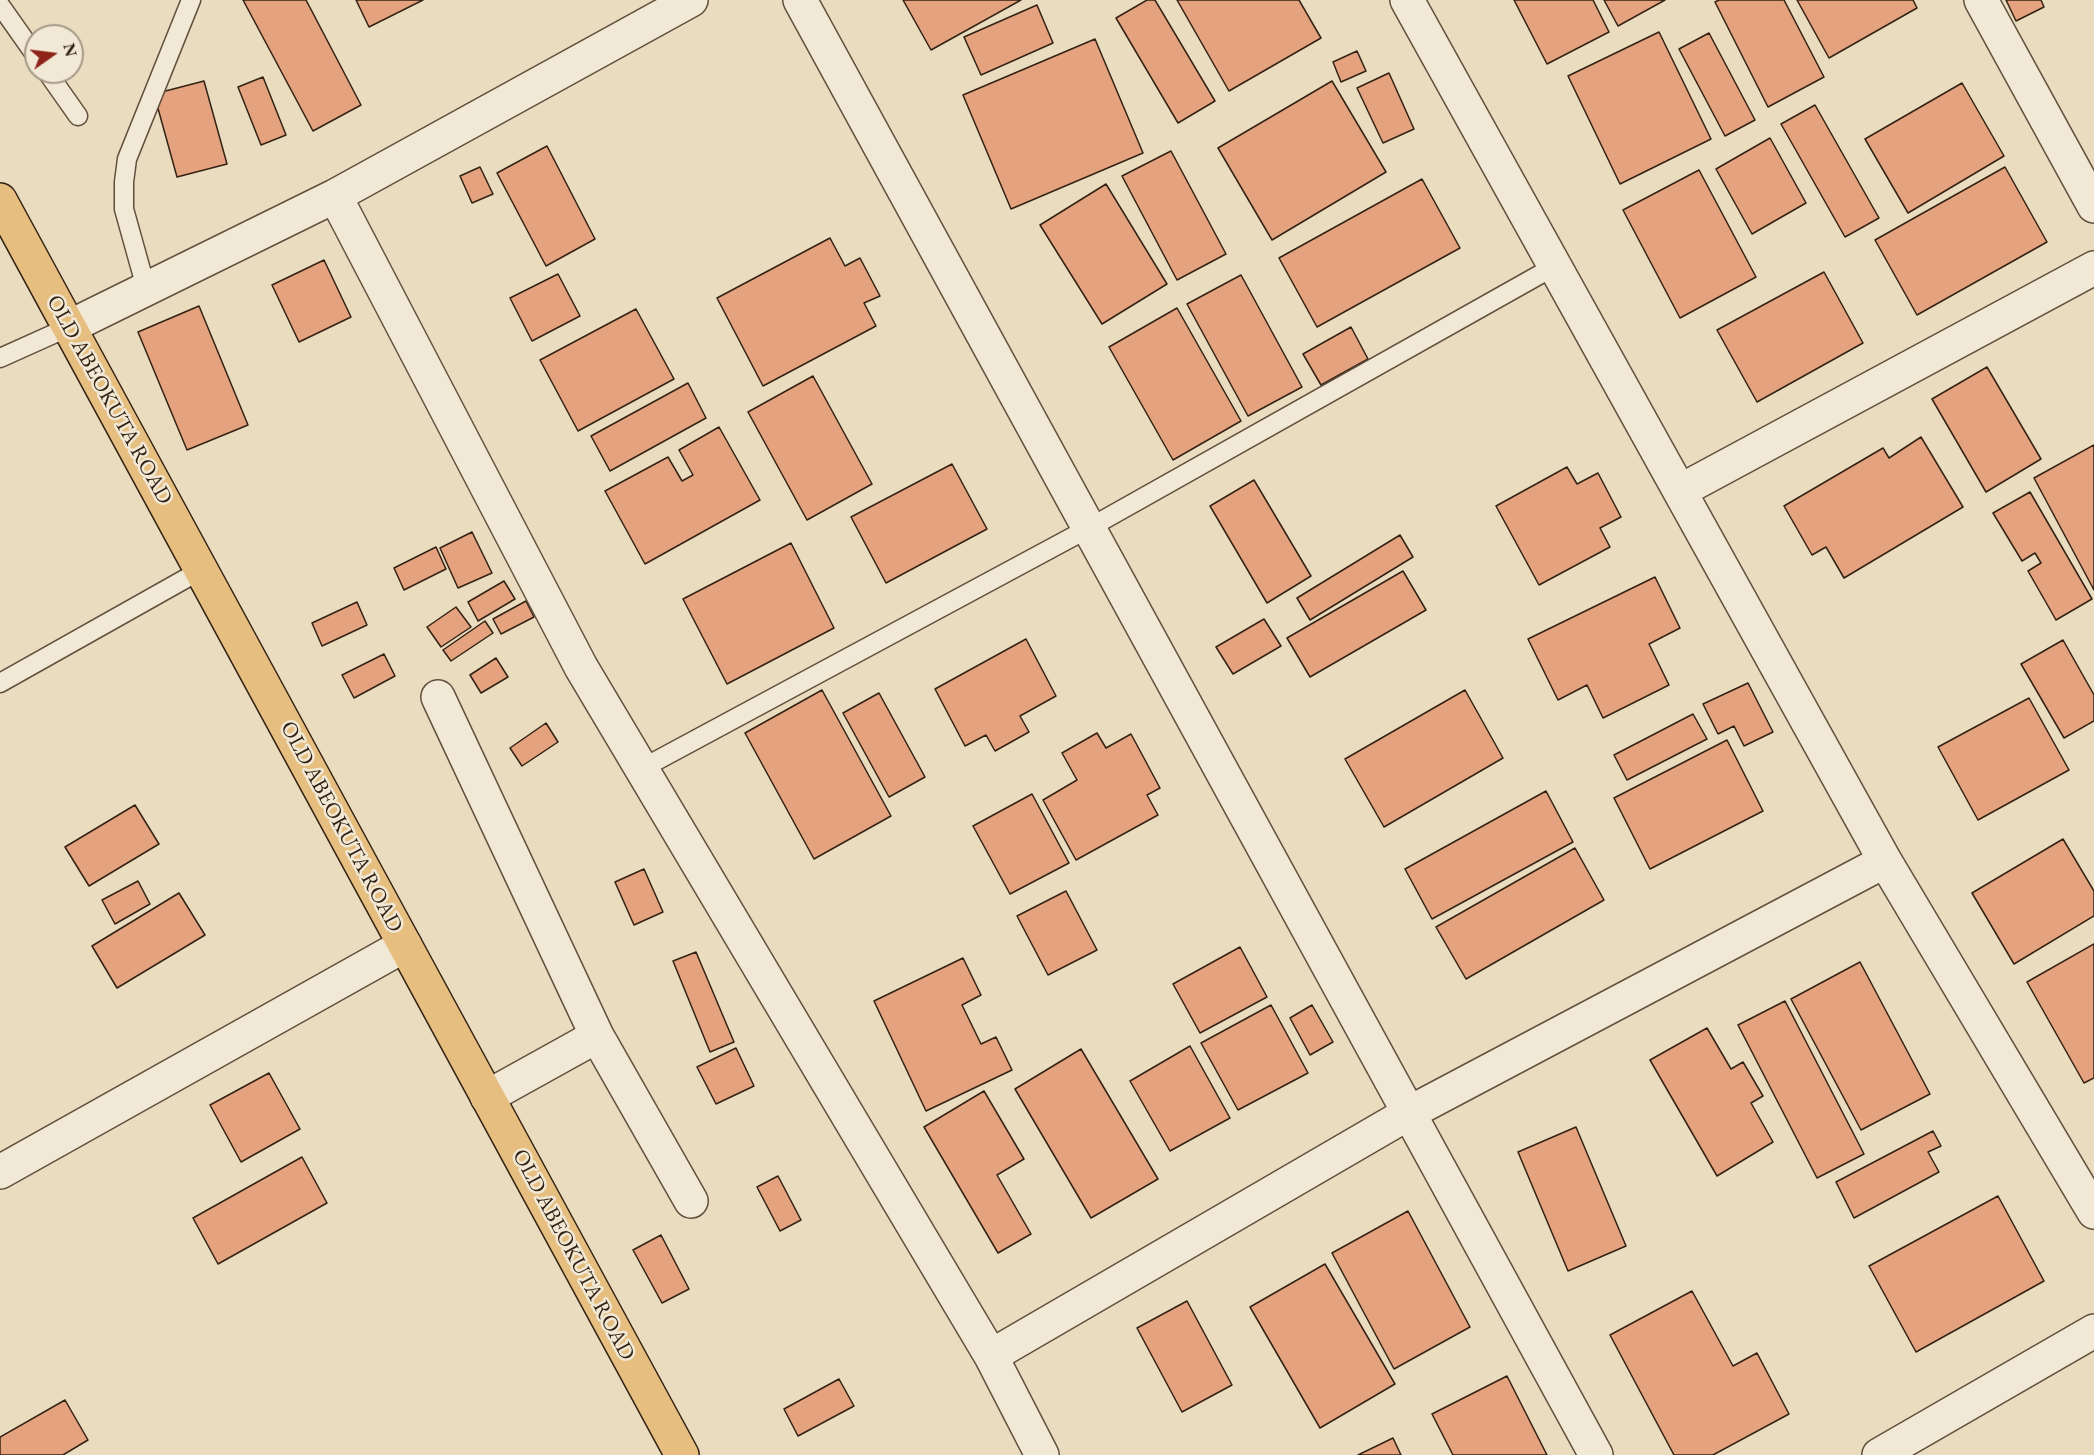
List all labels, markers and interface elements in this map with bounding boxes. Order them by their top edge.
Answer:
north arrow [24,24,84,84]
text: N [58,41,82,59]
street label: OLD ABEOKUTA ROAD [40,291,178,509]
street label: OLD ABEOKUTA ROAD [274,717,408,937]
street label: OLD ABEOKUTA ROAD [506,1145,640,1365]

